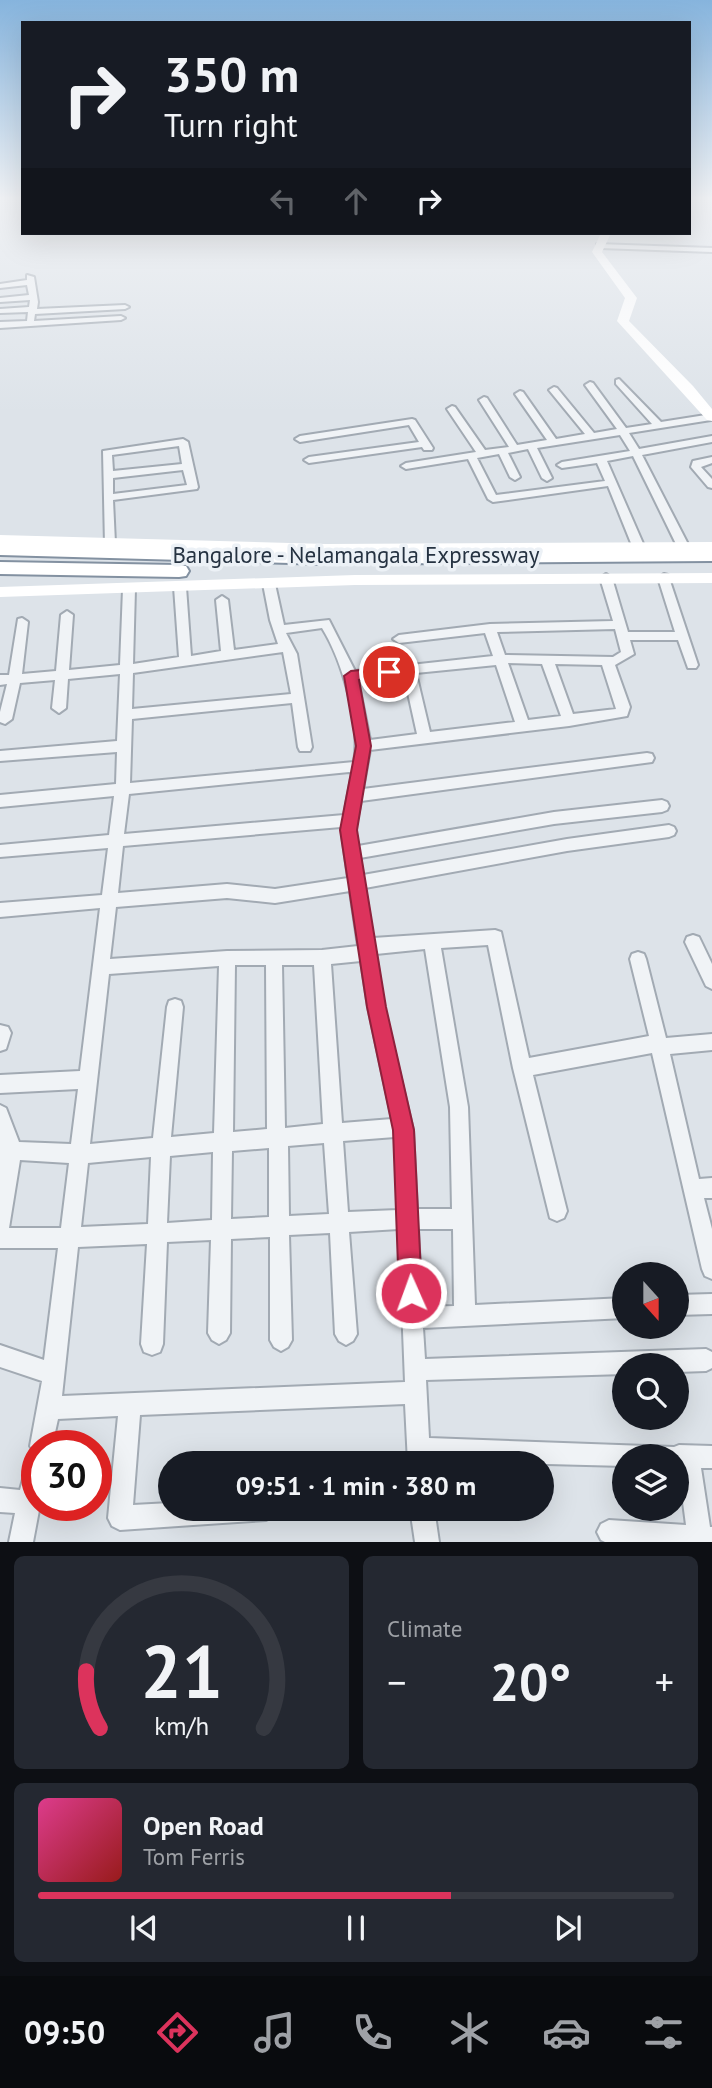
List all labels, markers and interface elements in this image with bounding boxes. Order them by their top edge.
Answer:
text: 350 m [164,42,299,106]
icon: right [49,49,140,140]
text: Turn right [164,104,298,146]
icon: left [264,182,302,220]
icon: ahead [337,182,375,220]
icon: right [410,182,448,220]
street label: Bangalore - Nelamangala Expressway [172,540,540,569]
pin [359,642,419,702]
icon: arrive [370,653,408,691]
position arrow [374,1256,448,1330]
north arrow [612,1262,690,1339]
map controls [612,1262,689,1521]
button: search [612,1353,689,1430]
speed limit sign: 30 [21,1430,112,1521]
button: layers [612,1444,689,1521]
text: 09:51 · 1 min · 380 m [236,1469,476,1502]
text: Climate [387,1614,462,1643]
text: 21 [140,1625,223,1719]
text: 20° [490,1648,571,1715]
text: − [387,1657,406,1706]
text: + [655,1657,674,1706]
text: km/h [154,1710,209,1742]
text: Open Road [143,1809,264,1842]
text: Tom Ferris [143,1842,245,1871]
icon: previous [125,1909,163,1947]
icon: pause [337,1909,375,1947]
icon: next [549,1909,587,1947]
icon: directions [153,2008,202,2057]
icon: music [250,2008,299,2057]
icon: phone [348,2008,397,2057]
icon: climate [445,2008,494,2057]
icon: car [542,2008,591,2057]
icon: filters [639,2008,688,2057]
text: 09:50 [24,2011,105,2053]

